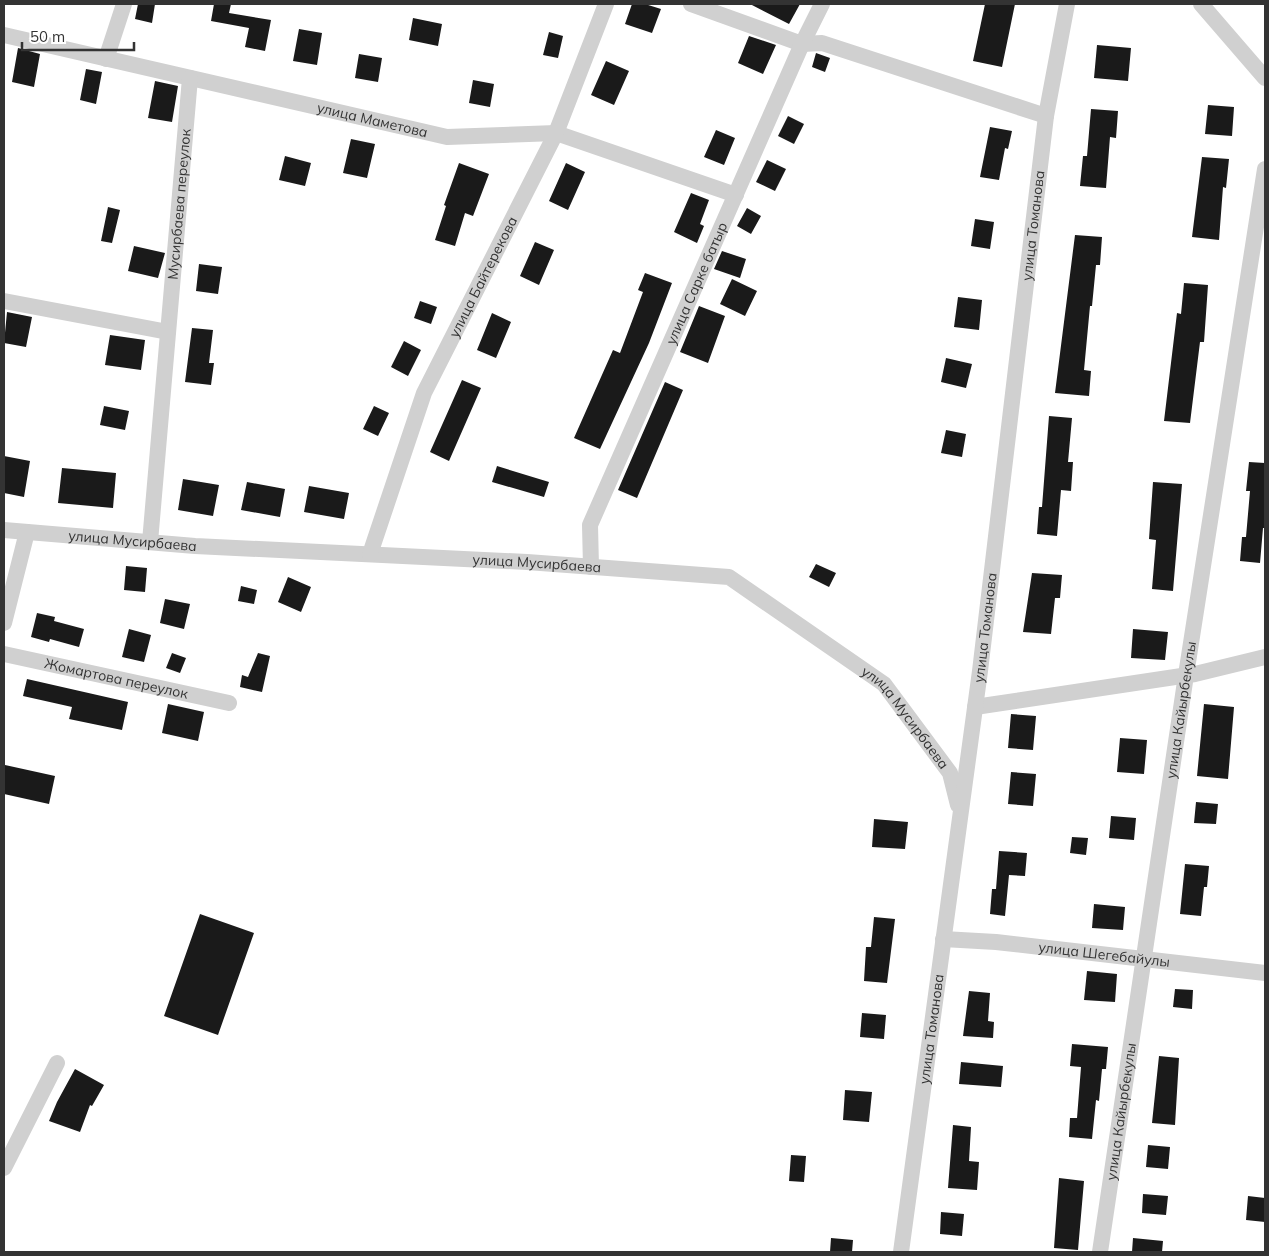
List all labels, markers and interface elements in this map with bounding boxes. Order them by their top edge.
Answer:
scale bar [22,20,135,52]
text: 50 m [30,27,65,46]
street label: улица Маметова [315,98,429,141]
street label: Мусирбаева переулок [164,128,195,280]
street label: улица Томанова [1017,169,1048,282]
street label: улица Байтерекова [445,213,521,340]
street label: улица Сарке батыр [662,219,731,347]
street label: улица Мусирбаева [68,526,197,555]
street label: улица Мусирбаева [472,550,602,576]
street label: улица Томанова [969,572,1001,684]
street label: улица Кайырбекулы [1162,640,1200,780]
street label: Жомартова переулок [43,654,190,703]
street label: улица Мусирбаева [858,662,953,772]
street label: улица Шегебайулы [1037,938,1171,971]
street label: улица Томанова [915,973,948,1085]
street label: улица Кайырбекулы [1102,1042,1140,1182]

